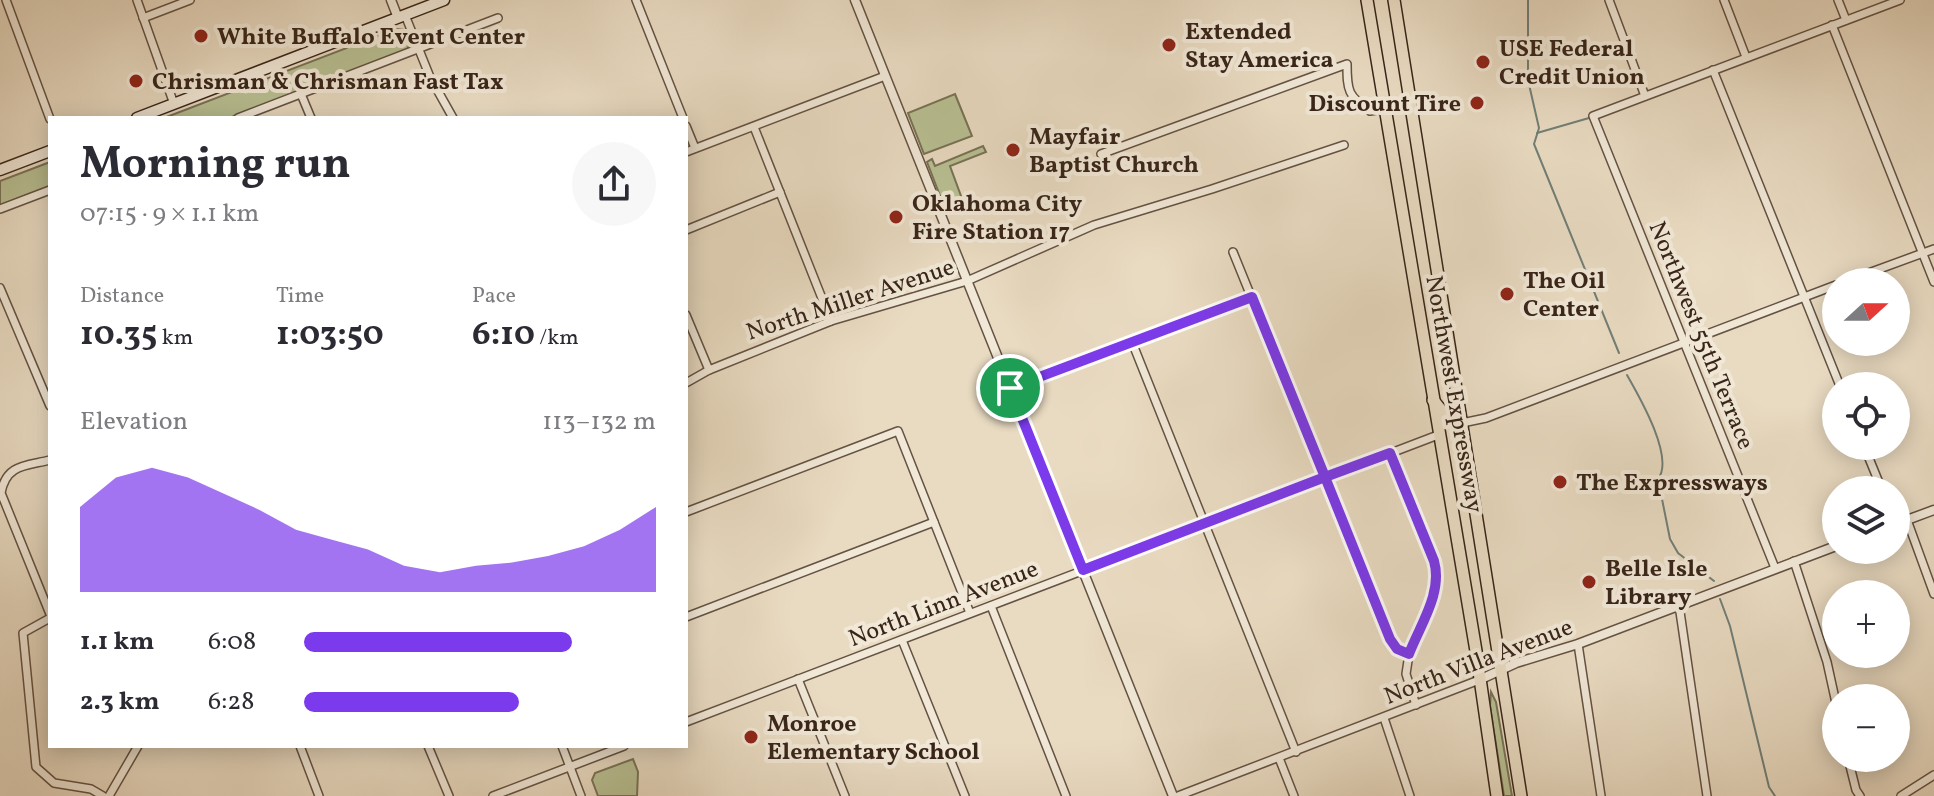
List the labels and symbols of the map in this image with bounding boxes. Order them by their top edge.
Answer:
place label: Extended Stay America [1185,16,1334,78]
place label: White Buffalo Event Center [217,21,525,55]
marker: White Buffalo Event Center [192,27,210,45]
place label: USE Federal Credit Union [1499,33,1645,95]
marker: Extended Stay America [1160,36,1178,54]
marker: USE Federal Credit Union [1474,53,1492,71]
place label: Chrisman & Chrisman Fast Tax [152,66,504,100]
marker: Chrisman & Chrisman Fast Tax [127,72,145,90]
place label: Discount Tire [1308,88,1461,122]
marker: Discount Tire [1468,94,1486,112]
place label: Mayfair Baptist Church [1029,121,1199,183]
marker: Mayfair Baptist Church [1004,141,1022,159]
place label: Oklahoma City Fire Station 17 [912,188,1083,250]
marker: Oklahoma City Fire Station 17 [887,208,905,226]
street label: Northwest 55th Terrace [1639,217,1762,455]
street label: North Miller Avenue [742,251,959,351]
place label: The Oil Center [1523,265,1605,327]
north arrow [1822,268,1910,356]
street label: Northwest Expressway [1415,273,1491,516]
marker: The Oil Center [1498,285,1516,303]
pin [976,354,1044,422]
place label: The Expressways [1576,467,1768,501]
marker: The Expressways [1551,473,1569,491]
street label: North Linn Avenue [844,553,1044,657]
place label: Belle Isle Library [1605,553,1707,615]
marker: Belle Isle Library [1580,573,1598,591]
street label: North Villa Avenue [1379,611,1578,714]
place label: Monroe Elementary School [767,708,980,770]
marker: Monroe Elementary School [742,728,760,746]

